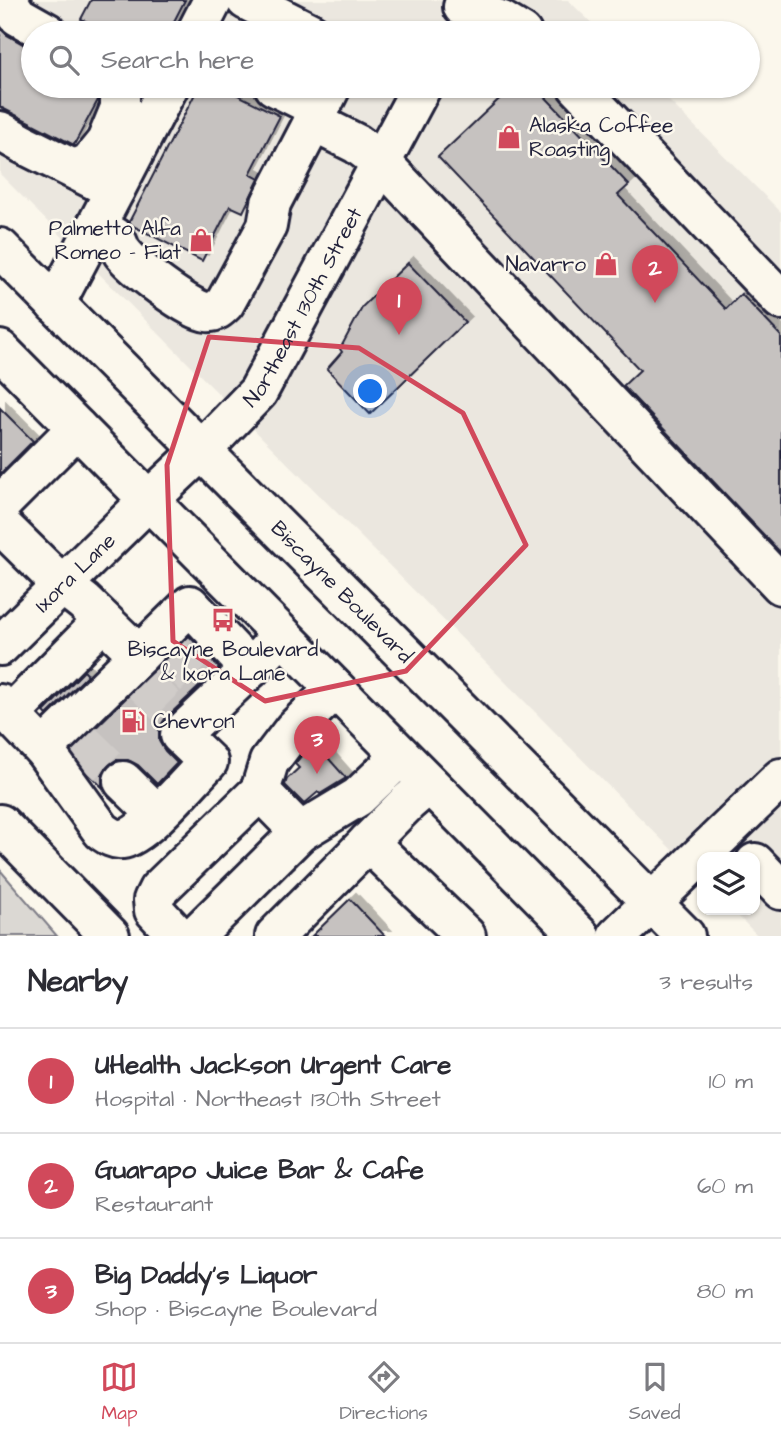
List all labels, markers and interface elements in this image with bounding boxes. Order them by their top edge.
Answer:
search box [21,21,760,98]
icon: search [45,41,83,79]
text: Search here [101,42,254,78]
place label: Alaska Coffee Roasting [529,111,673,166]
shop icon: Alaska Coffee Roasting [495,123,523,151]
street label: Northeast 130th Street [237,202,370,414]
place label: Palmetto Alfa Romeo - Fiat [49,214,181,267]
shop icon: Palmetto Alfa Romeo - Fiat [187,226,215,254]
pin: 2 [632,245,678,303]
place label: Navarro [506,250,586,279]
shop icon: Navarro [592,250,620,278]
pin: 1 [376,277,422,335]
your location [353,374,387,408]
street label: Biscayne Boulevard [264,514,419,670]
street label: Ixora Lane [29,527,122,619]
bus stop icon: Biscayne Boulevard & Ixora Lane [209,606,237,634]
place label: Biscayne Boulevard & Ixora Lane [128,635,318,688]
fuel station icon: Chevron [119,707,147,735]
place label: Chevron [153,707,234,736]
pin: 3 [294,716,340,774]
map controls [697,852,760,915]
button: layers [697,852,760,915]
text: Nearby [28,961,128,1003]
text: 3 results [659,966,753,998]
text: UHealth Jackson Urgent Care [95,1047,451,1083]
text: 1 [50,1065,52,1097]
text: 10 m [708,1065,753,1097]
text: Hospital · Northeast 130th Street [95,1083,441,1115]
text: Guarapo Juice Bar & Cafe [95,1152,424,1188]
text: 2 [44,1170,58,1202]
text: 60 m [697,1170,753,1202]
text: Restaurant [95,1188,213,1220]
text: Big Daddy's Liquor [95,1257,317,1293]
text: 3 [45,1275,57,1307]
text: 80 m [696,1275,753,1307]
text: Shop · Biscayne Boulevard [95,1293,377,1325]
tab: Map [100,1358,138,1427]
tab: Directions [339,1358,428,1427]
tab: Saved [629,1358,680,1427]

